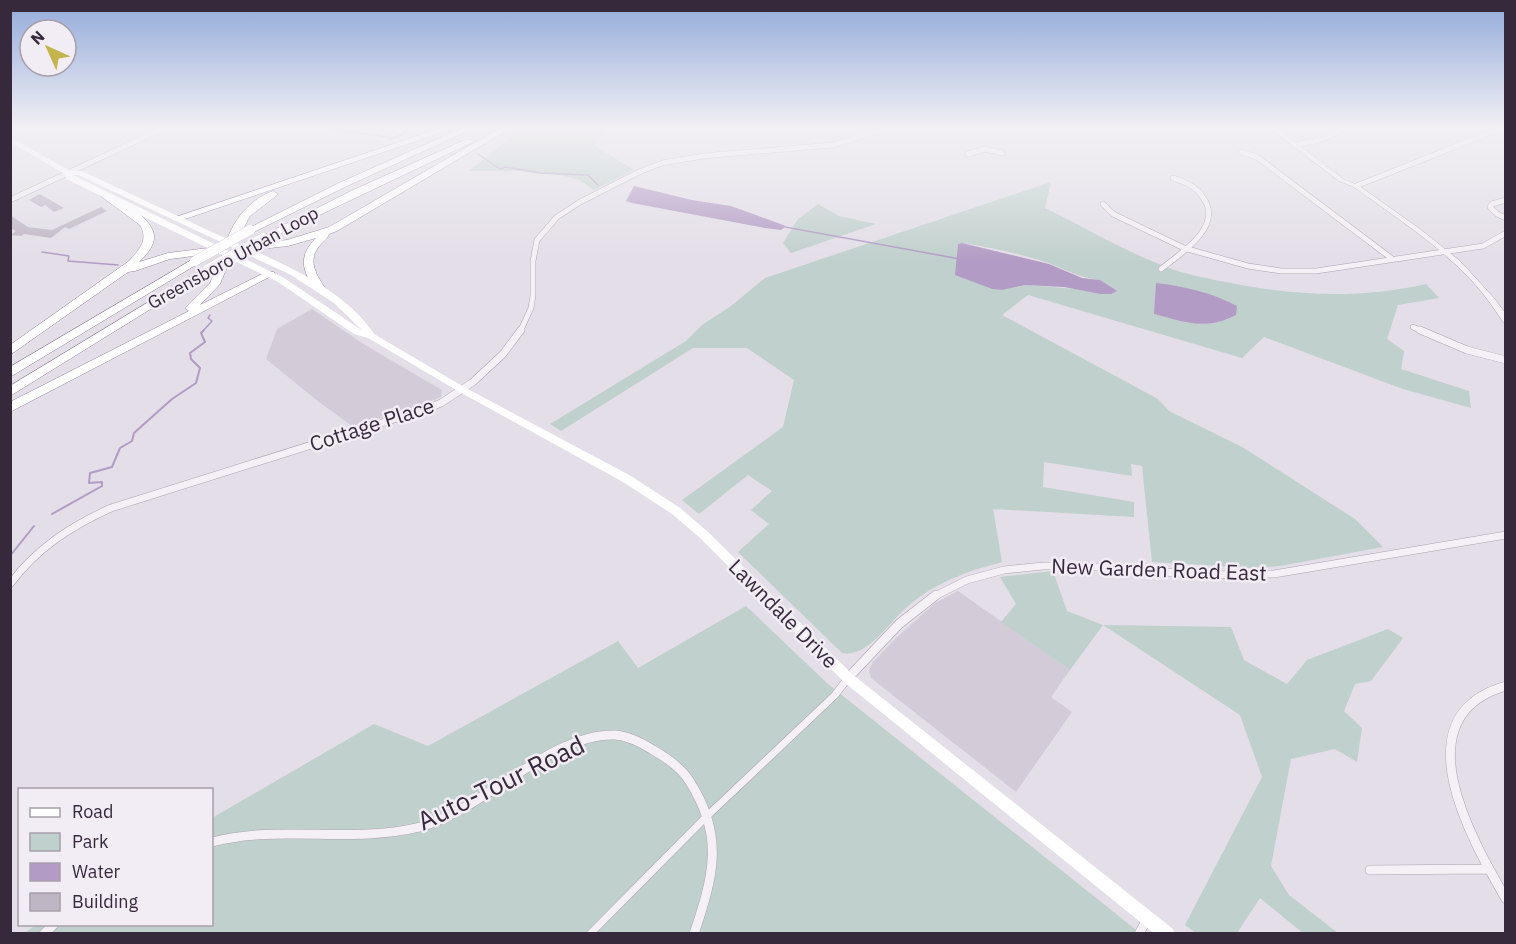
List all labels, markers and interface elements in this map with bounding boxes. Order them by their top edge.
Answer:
north arrow [18,18,78,78]
text: N [26,26,49,49]
street label: Greensboro Urban Loop [143,201,322,314]
street label: Cottage Place [306,391,438,457]
street label: New Garden Road East [1051,551,1267,587]
street label: Lawndale Drive [723,552,845,674]
street label: Auto-Tour Road [411,727,590,837]
legend [18,788,213,926]
text: Road [72,800,113,823]
text: Park [72,830,109,853]
text: Water [72,860,121,883]
text: Building [72,890,139,913]

